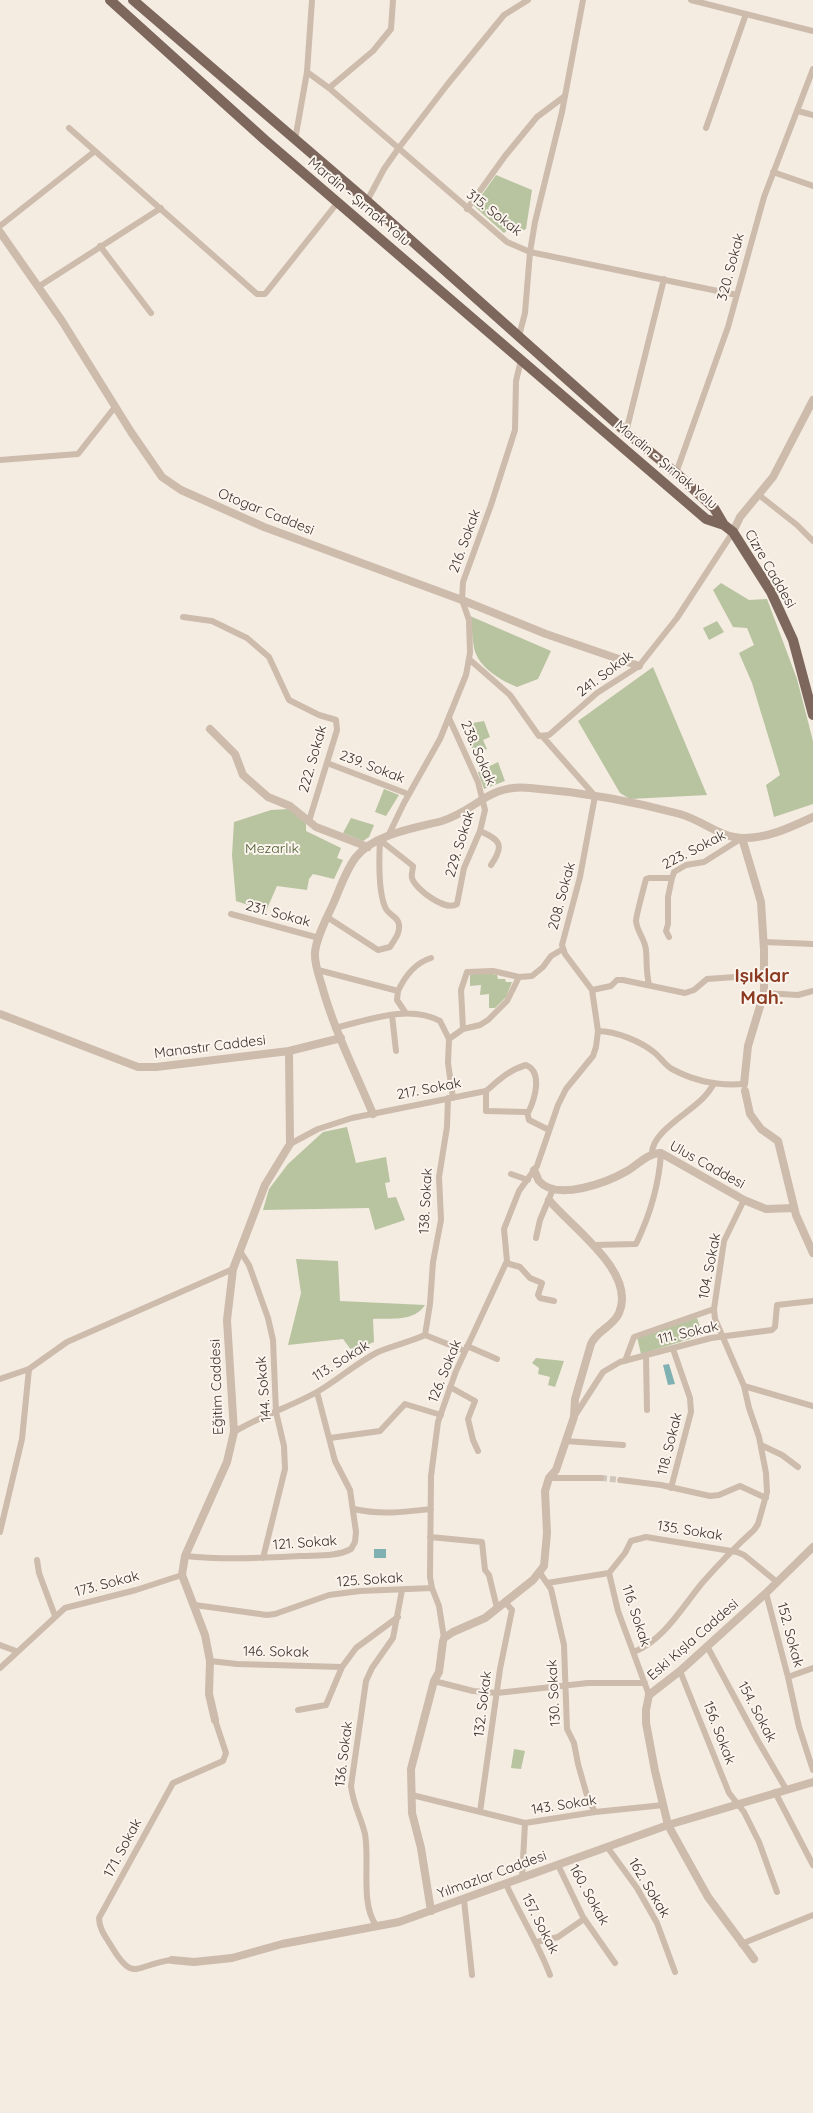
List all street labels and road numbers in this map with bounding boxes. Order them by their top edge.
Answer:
street label: Mardin - Şırnak Yolu [304,154,414,250]
street label: 315. Sokak [463,186,525,240]
street label: 320. Sokak [714,231,748,303]
street label: Mardin - Şırnak Yolu [611,417,721,513]
street label: Otogar Caddesi [215,485,317,539]
street label: 216. Sokak [446,507,484,575]
street label: Cizre Caddesi [741,527,799,611]
street label: 241. Sokak [574,647,636,701]
street label: 238. Sokak [457,718,499,788]
street label: 222. Sokak [295,723,331,795]
street label: 239. Sokak [337,747,407,787]
street label: 229. Sokak [442,809,478,879]
street label: 223. Sokak [659,827,729,873]
street label: 208. Sokak [545,860,579,932]
street label: 231. Sokak [244,897,312,931]
street label: Manastır Caddesi [153,1032,267,1062]
street label: 217. Sokak [395,1075,463,1103]
street label: Ulus Caddesi [666,1137,748,1193]
street label: 138. Sokak [416,1168,436,1234]
street label: 104. Sokak [695,1232,725,1300]
street label: 111. Sokak [656,1318,720,1348]
street label: 113. Sokak [310,1337,372,1385]
street label: 126. Sokak [425,1337,465,1405]
street label: Eğitim Caddesi [207,1339,227,1435]
street label: 144. Sokak [253,1355,275,1423]
street label: 118. Sokak [654,1411,686,1477]
street label: 135. Sokak [656,1518,724,1544]
street label: 121. Sokak [272,1532,338,1554]
street label: 173. Sokak [73,1567,141,1601]
street label: 125. Sokak [336,1569,404,1591]
street label: 116. Sokak [618,1583,654,1649]
street label: Eski Kışla Caddesi [644,1596,742,1684]
street label: 152. Sokak [773,1601,807,1669]
street label: 146. Sokak [243,1643,309,1661]
street label: 130. Sokak [544,1659,564,1727]
street label: 132. Sokak [471,1670,495,1738]
street label: 154. Sokak [734,1679,780,1745]
street label: 156. Sokak [699,1699,739,1767]
street label: 136. Sokak [332,1720,356,1788]
street label: 143. Sokak [530,1792,598,1818]
street label: 171. Sokak [100,1816,146,1880]
street label: Yılmazlar Caddesi [435,1847,549,1903]
street label: 162. Sokak [625,1855,673,1921]
street label: 160. Sokak [565,1862,613,1928]
street label: 157. Sokak [518,1891,562,1957]

